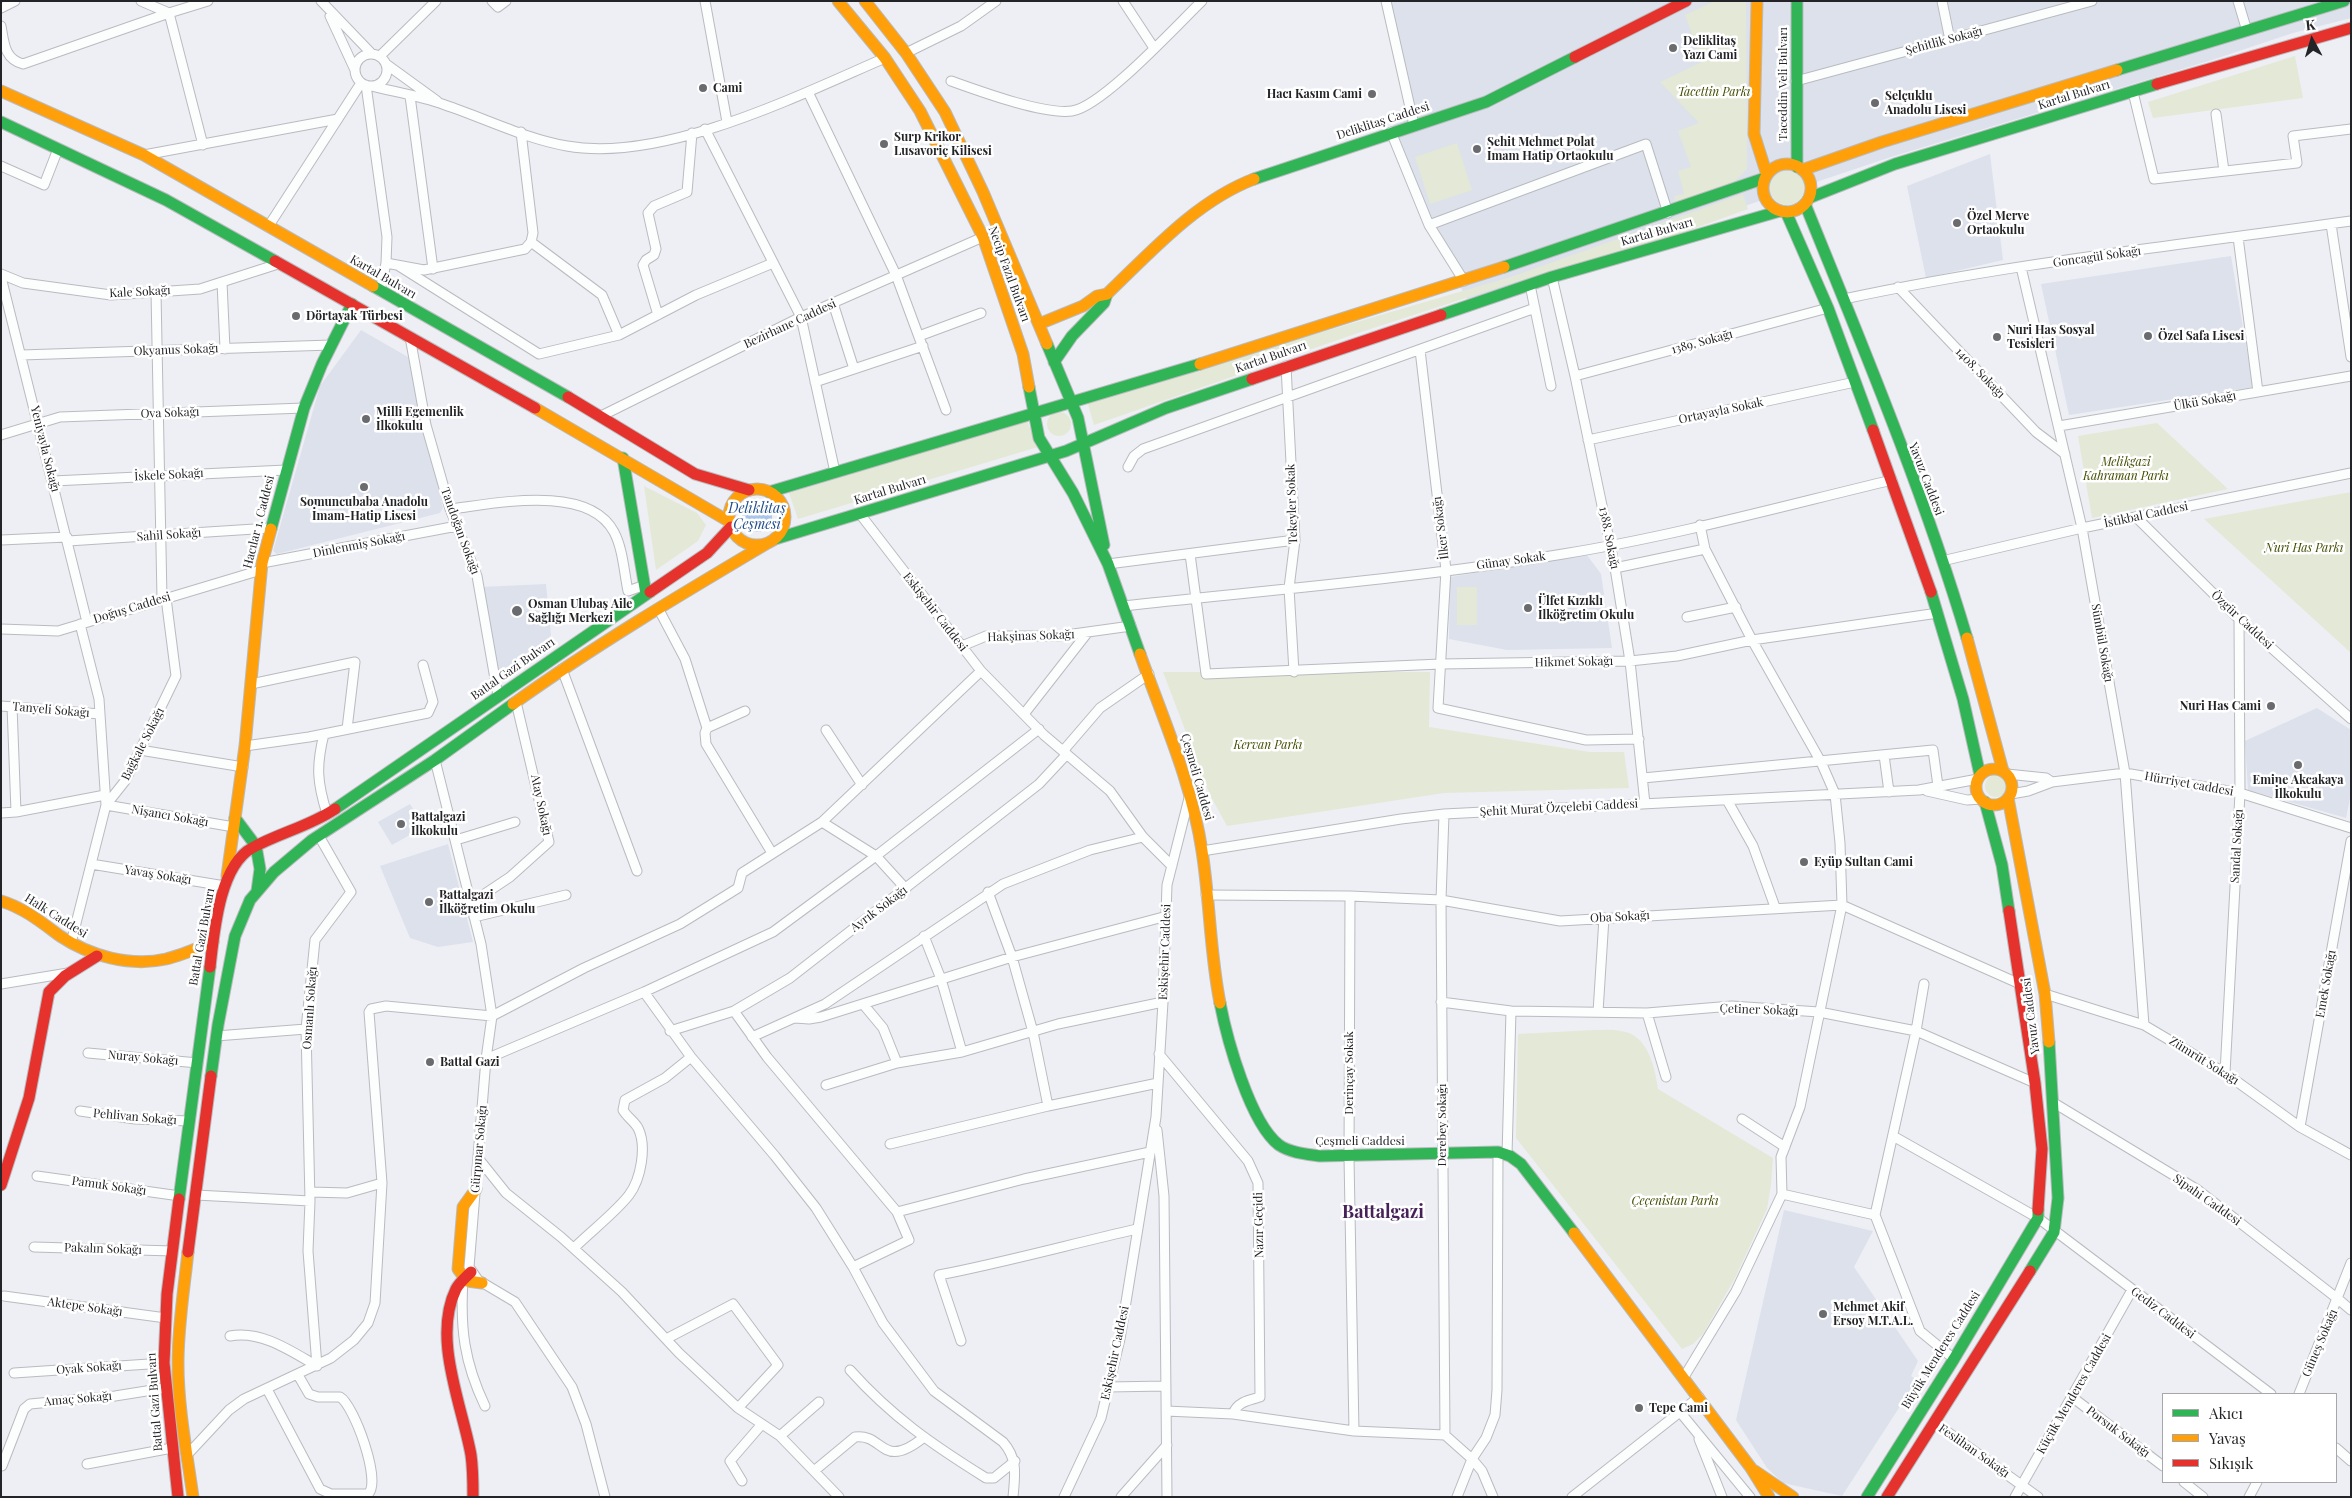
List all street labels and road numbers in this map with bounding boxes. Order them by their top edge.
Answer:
street label: Şehitlik Sokağı [1904,24,1984,58]
street label: Taceddin Veli Bulvarı [1776,27,1790,141]
street label: Kartal Bulvarı [2036,77,2112,113]
street label: Deliklitaş Caddesi [1335,99,1431,143]
street label: Kartal Bulvarı [1619,215,1695,249]
street label: Necip Fazıl Bulvarı [985,224,1033,324]
street label: Goncagül Sokağı [2052,244,2142,270]
street label: Kartal Bulvarı [347,252,419,302]
street label: Kale Sokağı [109,283,171,301]
street label: Bezirhane Caddesi [742,296,838,352]
street label: 1389. Sokağı [1670,327,1734,357]
street label: Kartal Bulvarı [1234,338,1308,376]
street label: Okyanus Sokağı [133,341,219,359]
street label: 1408. Sokağı [1952,345,2008,401]
street label: Ülkü Sokağı [2173,388,2237,414]
street label: Ortayayla Sokak [1677,395,1765,427]
street label: Yeniyayla Sokağı [27,404,63,494]
street label: Ova Sokağı [140,405,200,421]
street label: Yavuz Caddesi [1905,441,1947,517]
street label: Tekeyler Sokak [1283,463,1301,545]
street label: İskele Sokağı [134,466,204,484]
street label: Kartal Bulvarı [852,472,928,508]
street label: Hacılar 1. Caddesi [240,474,278,570]
street label: Tandoğan Sokağı [438,486,482,576]
street label: İlker Sokağı [1430,496,1452,560]
street label: İstikbal Caddesi [2103,499,2189,531]
street label: 1388. Sokağı [1596,506,1622,570]
street label: Sahil Sokağı [136,526,202,544]
street label: Dinlenmiş Sokağı [312,529,406,561]
street label: Günay Sokak [1476,549,1546,573]
street label: Eskişehir Caddesi [900,570,970,654]
street label: Özgür Caddesi [2208,588,2276,652]
street label: Doğuş Caddesi [92,589,172,627]
street label: Sümbül Sokağı [2088,603,2116,683]
street label: Hakşinas Sokağı [987,627,1075,645]
street label: Battal Gazi Bulvarı [468,635,558,703]
street label: Hikmet Sokağı [1535,654,1613,670]
street label: Tanyeli Sokağı [12,699,90,721]
street label: Bağkale Sokağı [118,705,168,783]
street label: Çeşmeli Caddesi [1178,732,1216,822]
street label: Hürriyet caddesi [2143,769,2235,799]
street label: Atay Sokağı [528,773,554,837]
street label: Şehit Murat Özçelebi Caddesi [1479,797,1639,819]
street label: Nişancı Sokağı [130,802,210,830]
street label: Sandal Sokağı [2228,809,2246,883]
street label: Yavaş Sokağı [123,863,193,887]
street label: Ayrık Sokağı [848,883,910,935]
street label: Battal Gazi Bulvarı [186,887,218,987]
street label: Halk Caddesi [22,891,90,941]
street label: Eskişehir Caddesi [1156,904,1174,1000]
street label: Oba Sokağı [1590,908,1650,926]
street label: Emek Sokağı [2313,949,2339,1019]
street label: Osmanlı Sokağı [300,966,320,1050]
street label: Yavuz Caddesi [2019,977,2043,1055]
street label: Çetiner Sokağı [1719,1001,1799,1019]
street label: Derinçay Sokak [1342,1031,1356,1115]
street label: Zümrüt Sokağı [2166,1034,2242,1088]
street label: Nuray Sokağı [107,1048,179,1068]
street label: Derebey Sokağı [1435,1084,1449,1166]
street label: Gürpınar Sokağı [468,1105,490,1193]
street label: Pehlivan Sokağı [92,1106,178,1128]
street label: Çeşmeli Caddesi [1315,1134,1405,1148]
street label: Sipahi Caddesi [2170,1171,2244,1229]
street label: Pamuk Sokağı [71,1174,147,1198]
street label: Nazır Geçidi [1251,1192,1267,1258]
street label: Pakalın Sokağı [64,1240,142,1258]
street label: Gediz Caddesi [2128,1284,2198,1342]
street label: Büyük Menderes Caddesi [1899,1288,1983,1412]
street label: Aktepe Sokağı [46,1295,124,1319]
street label: Eskişehir Caddesi [1098,1304,1132,1402]
street label: Güneş Sokağı [2299,1307,2341,1379]
street label: Küçük Menderes Caddesi [2034,1331,2114,1457]
street label: Battal Gazi Bulvarı [144,1352,166,1452]
street label: Oyak Sokağı [56,1359,122,1377]
street label: Amaç Sokağı [43,1389,113,1409]
street label: Porsuk Sokağı [2083,1403,2153,1461]
street label: Feslihan Sokağı [1936,1421,2012,1481]

